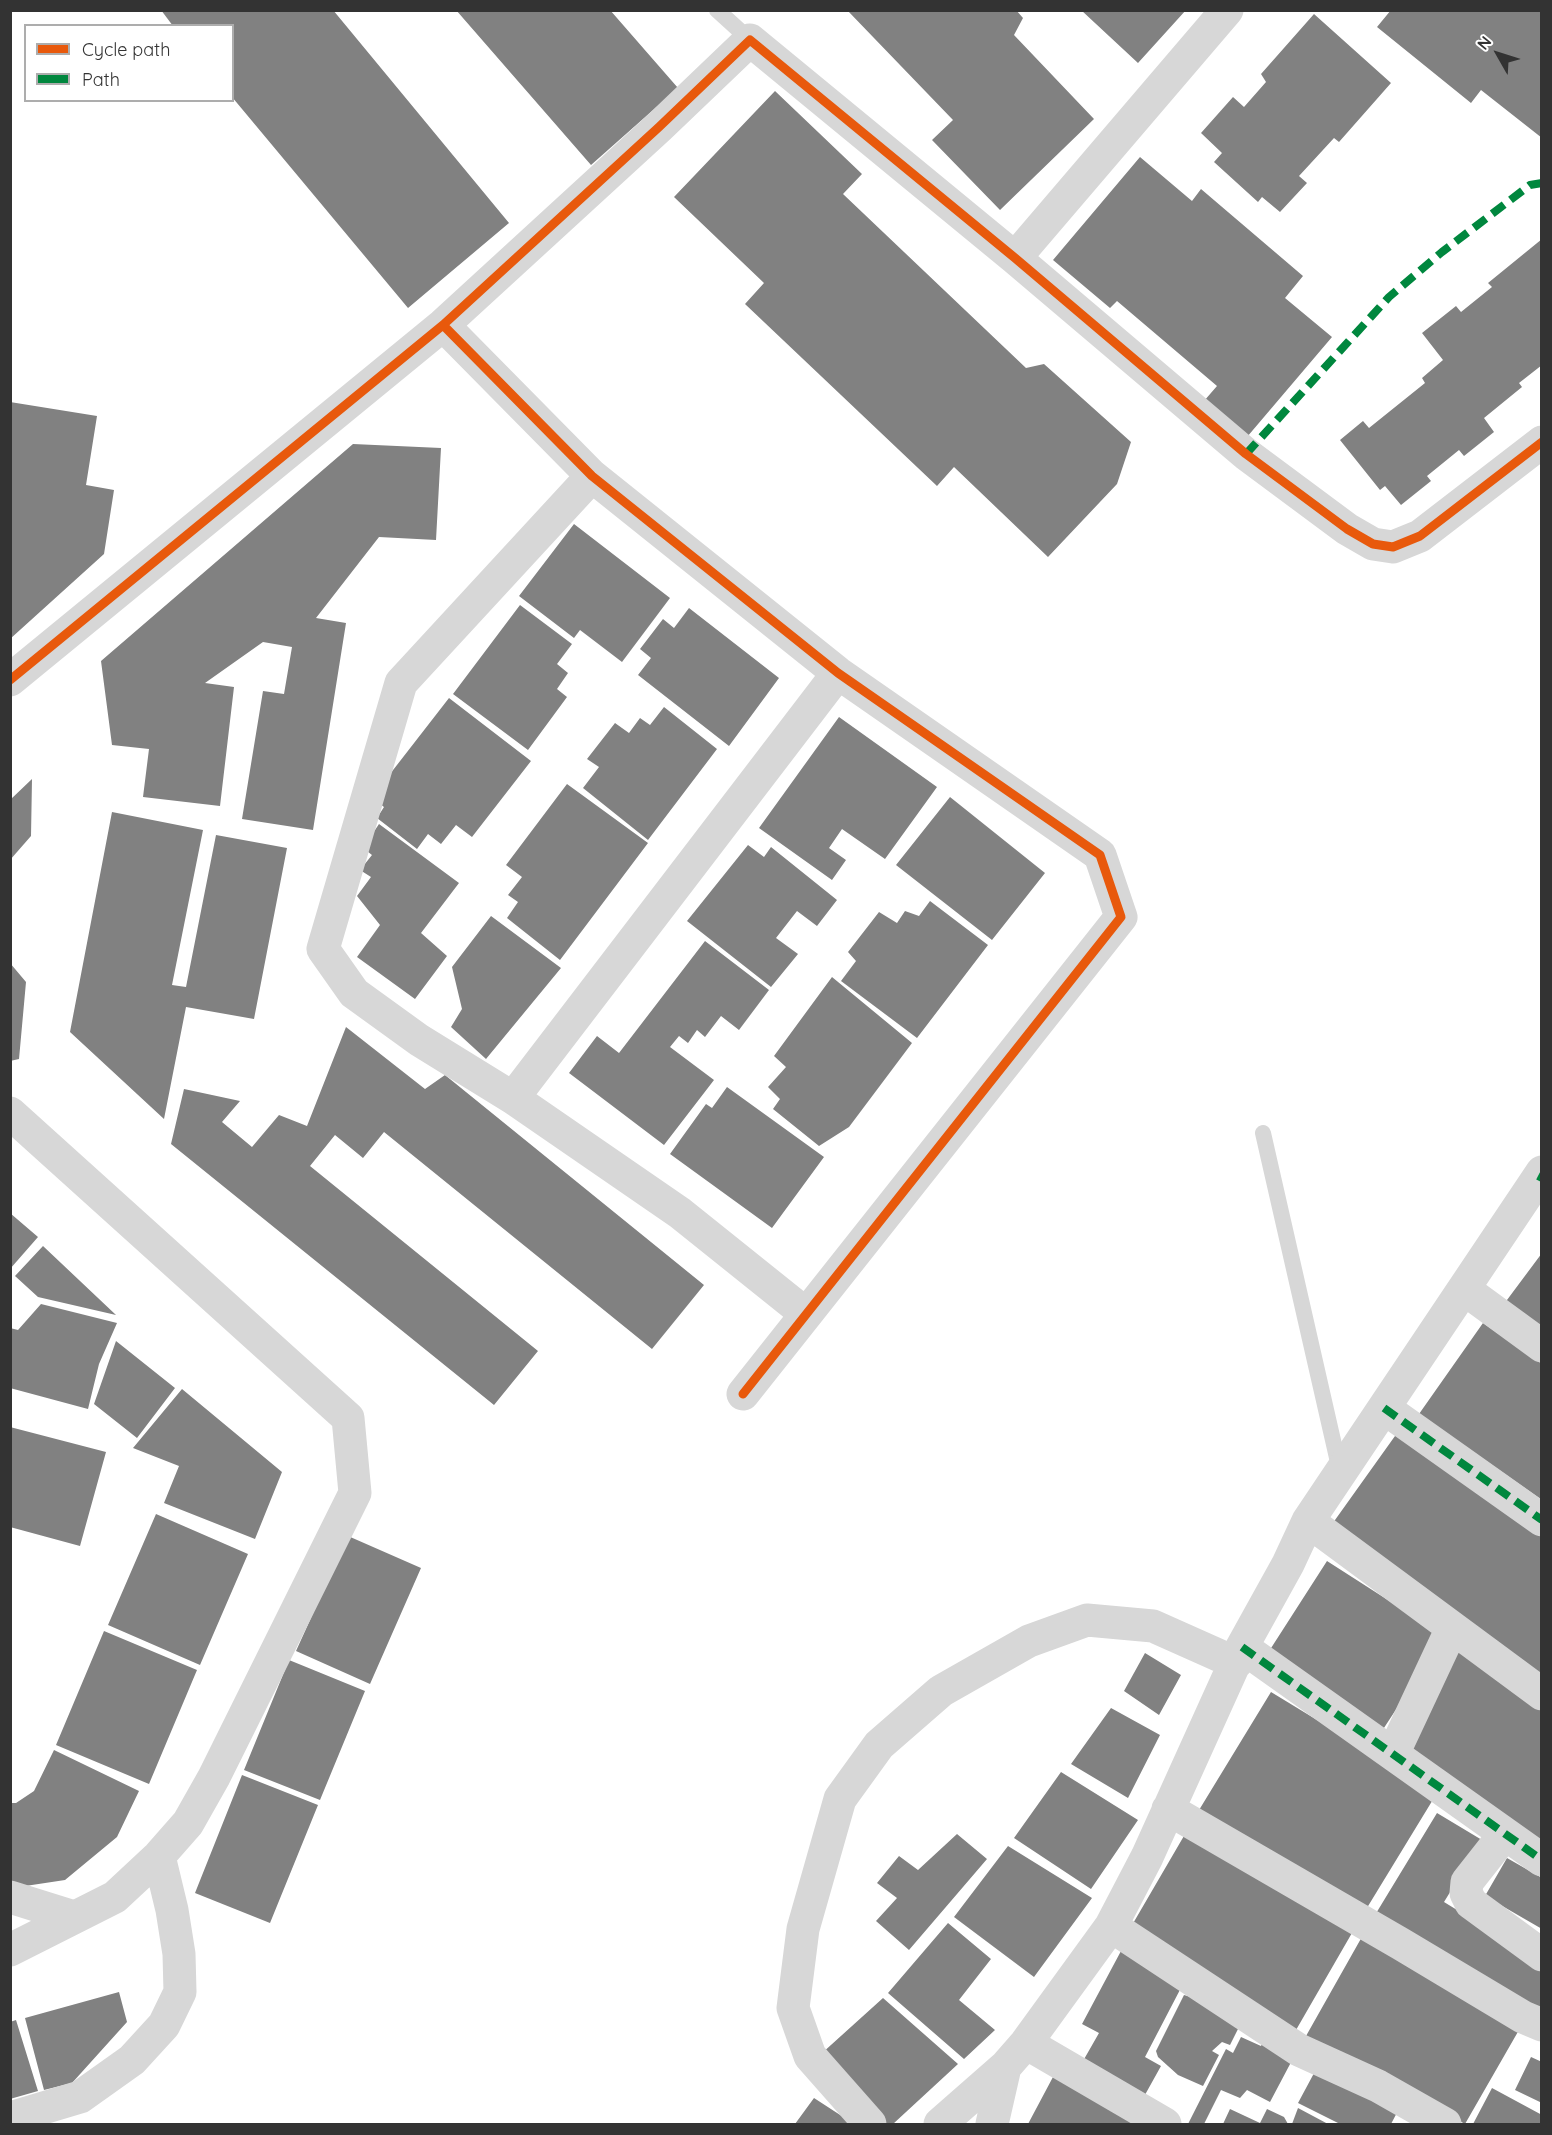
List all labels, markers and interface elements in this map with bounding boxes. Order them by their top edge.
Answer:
legend [24,24,234,102]
north arrow [1468,24,1528,84]
text: N [1473,32,1495,54]
text: Cycle path [82,38,170,61]
text: Path [82,68,120,91]

